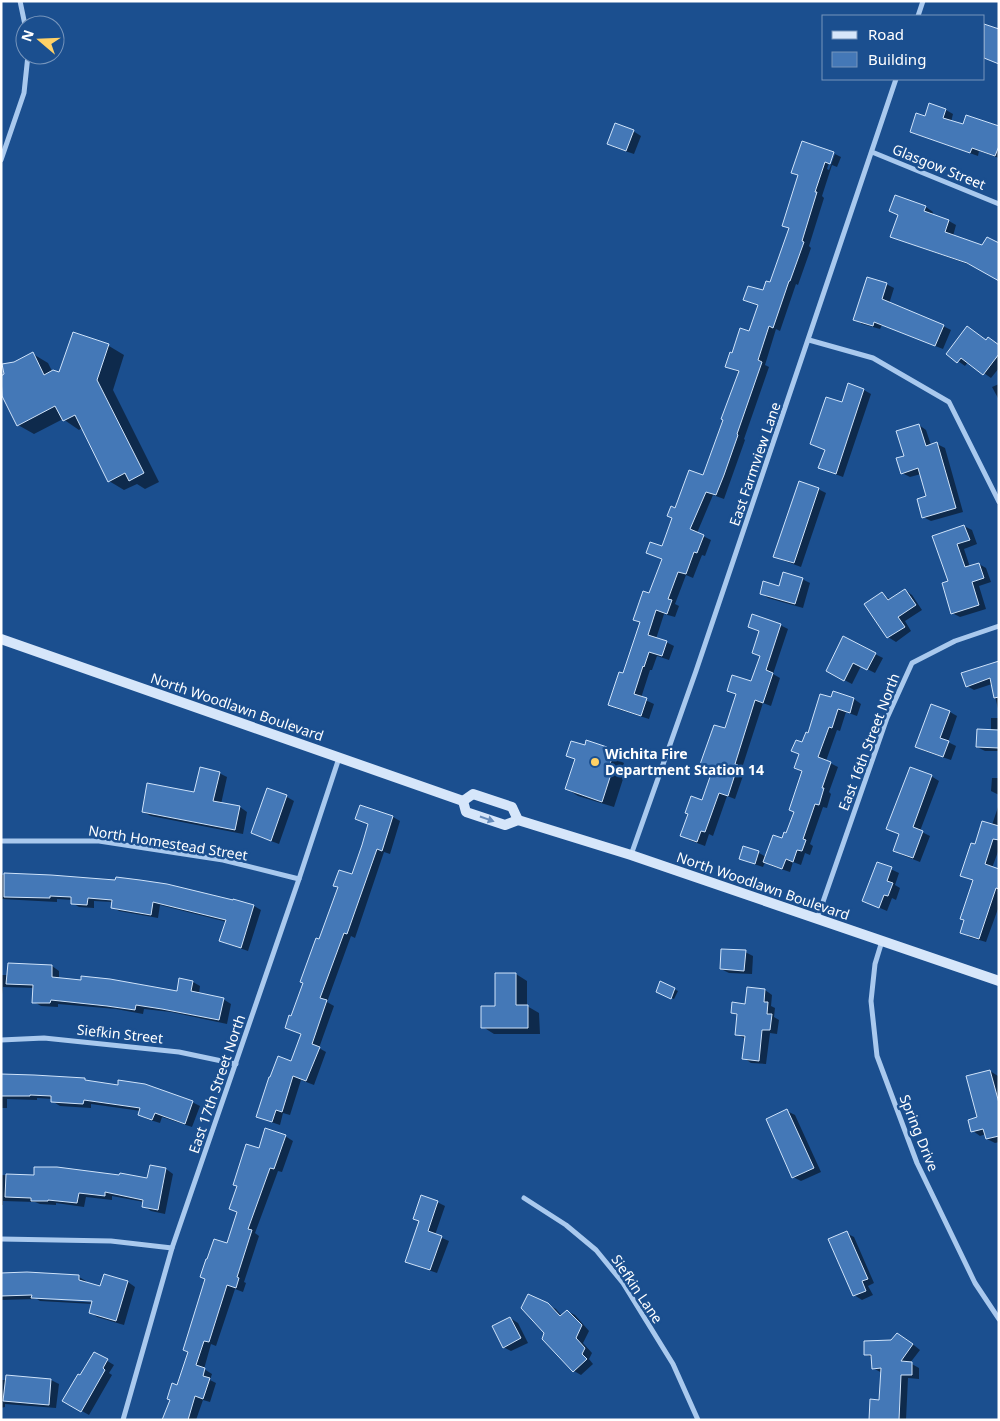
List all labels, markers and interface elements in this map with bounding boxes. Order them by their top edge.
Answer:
north arrow [15,15,65,65]
legend [822,15,985,80]
text: Road [868,24,904,44]
text: N [16,27,38,44]
text: Building [868,49,926,69]
street label: Glasgow Street [890,139,989,194]
street label: East Farmview Lane [724,399,785,528]
street label: North Woodlawn Boulevard [148,668,326,745]
street label: East 16th Street North [834,670,904,813]
place label: Wichita Fire Department Station 14 [605,744,764,779]
marker: Wichita Fire Department Station 14 [589,756,601,768]
one-way arrow [480,815,495,823]
street label: North Homestead Street [87,821,249,864]
street label: North Woodlawn Boulevard [674,847,852,924]
street label: East 17th Street North [184,1012,249,1156]
street label: Siefkin Street [76,1020,164,1047]
street label: Spring Drive [895,1092,944,1174]
street label: Siefkin Lane [607,1251,667,1327]

